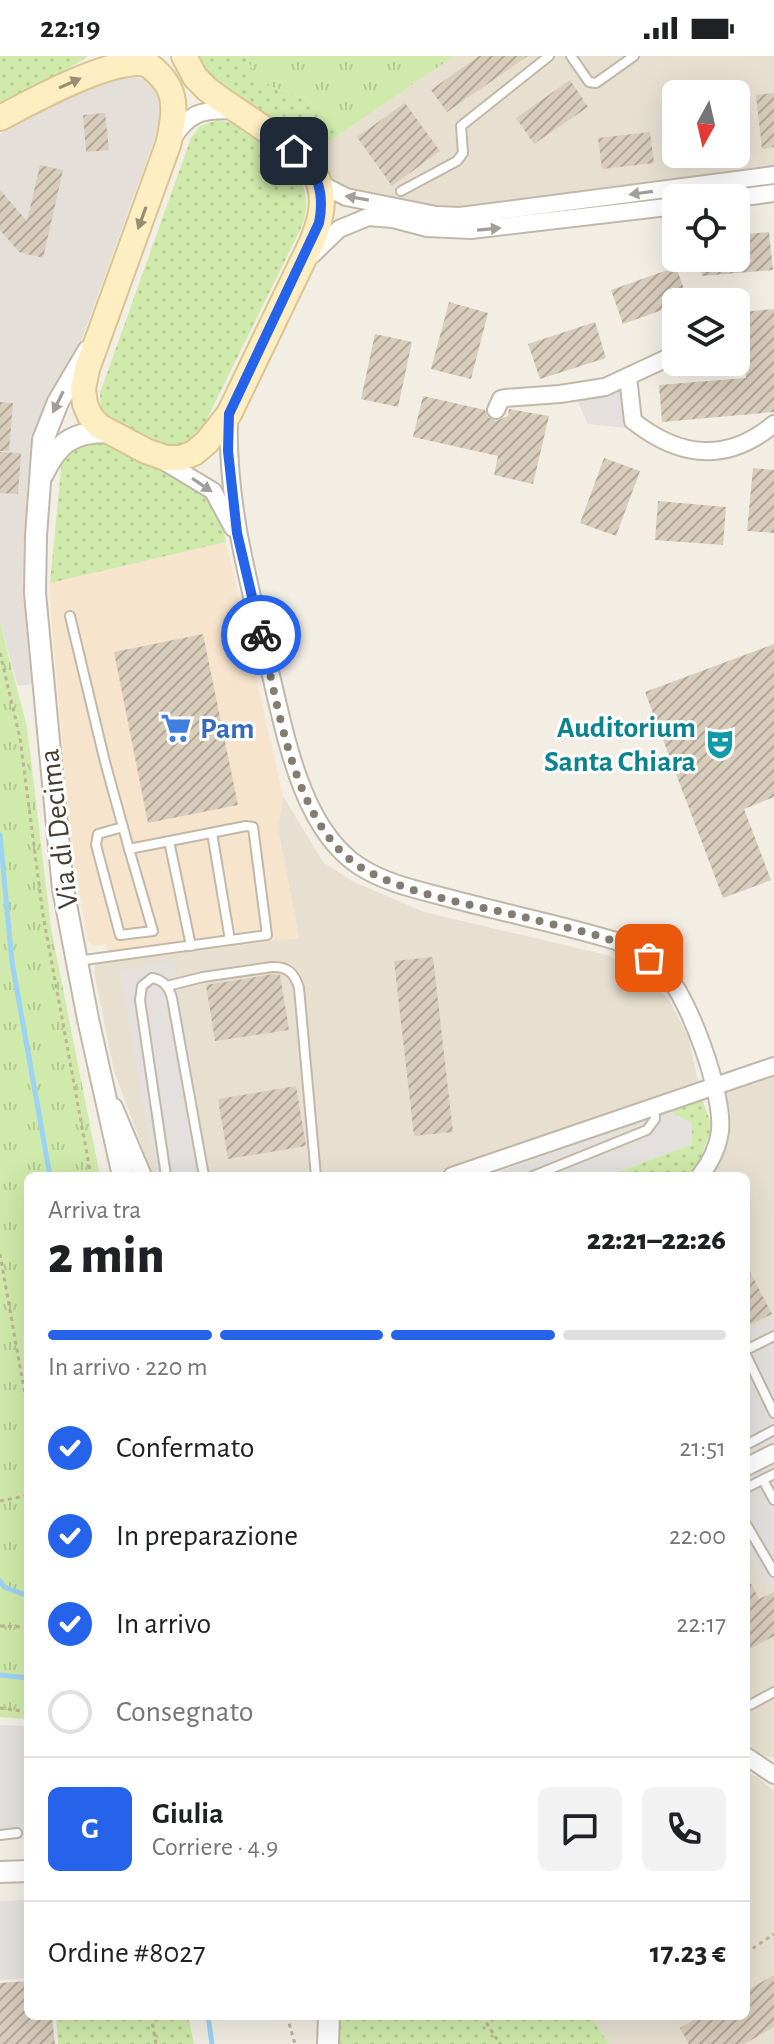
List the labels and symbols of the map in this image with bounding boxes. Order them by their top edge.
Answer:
one-way arrow [58,76,82,90]
north arrow [662,80,750,168]
pin [260,117,328,185]
one-way arrow [628,187,653,200]
one-way arrow [344,192,369,204]
one-way arrow [135,206,147,230]
one-way arrow [477,222,502,235]
one-way arrow [51,390,65,413]
one-way arrow [191,477,213,491]
courier [221,595,301,675]
supermarket icon: Pam [159,711,193,745]
place label: Auditorium Santa Chiara [544,713,696,777]
place label: Pam [200,714,254,744]
theatre icon: Auditorium Santa Chiara [703,727,737,761]
street label: Via di Decima [34,747,84,910]
pin [615,924,683,992]

